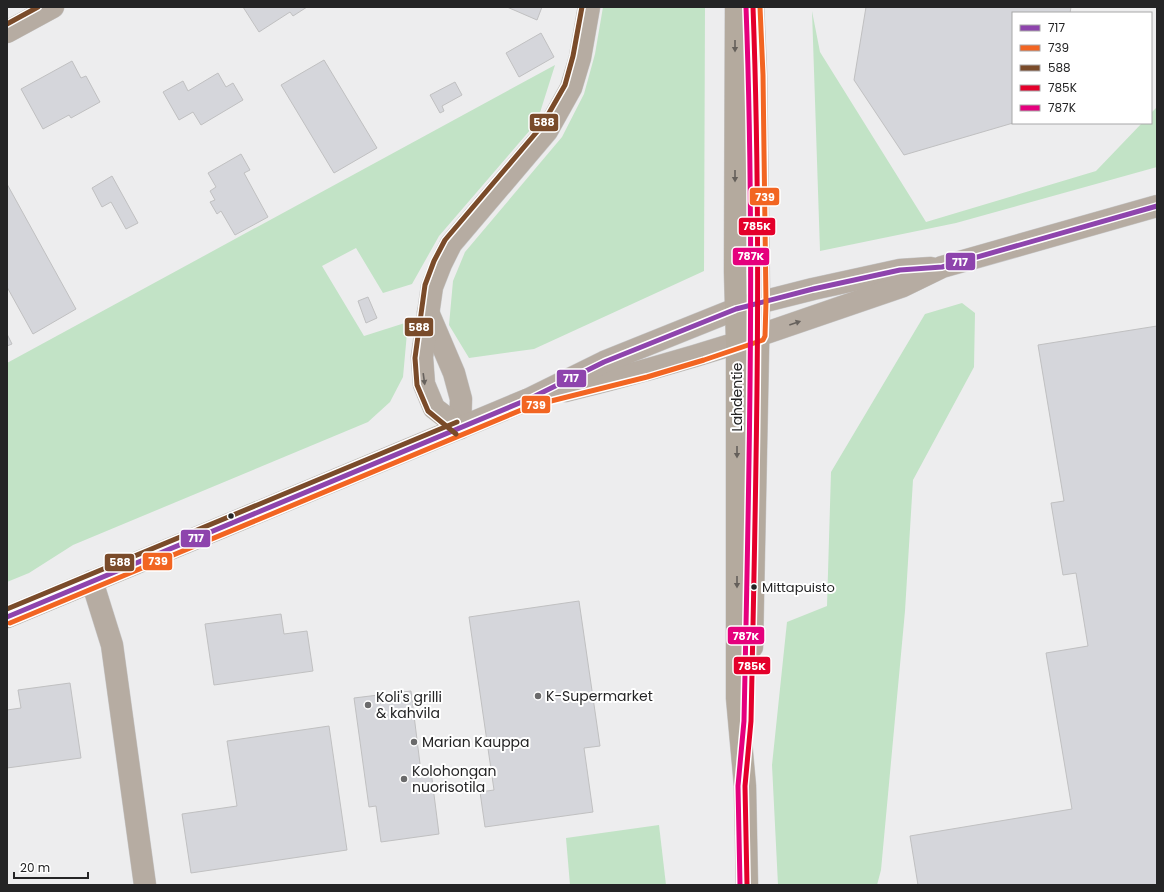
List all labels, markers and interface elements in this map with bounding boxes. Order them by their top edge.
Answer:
legend [1012,12,1152,124]
text: 717 [1048,19,1065,36]
text: 739 [1048,39,1069,56]
one-way arrow [732,40,738,53]
text: 588 [1048,59,1071,76]
text: 785K [1048,79,1077,96]
text: 787K [1048,99,1076,116]
line badge: 588 [529,113,559,132]
text: 588 [533,114,555,130]
one-way arrow [732,170,738,183]
line badge: 739 [749,187,780,206]
text: 739 [755,189,775,205]
line badge: 785K [738,217,776,236]
text: 785K [743,218,771,234]
line badge: 787K [732,247,770,266]
text: 787K [738,248,765,264]
line badge: 717 [945,252,976,271]
text: 717 [952,254,968,270]
line badge: 588 [404,317,434,337]
text: 588 [408,319,430,335]
one-way arrow [790,319,802,325]
street label: Lahdentie [727,362,747,431]
line badge: 717 [556,369,587,388]
text: 717 [563,370,579,386]
one-way arrow [421,373,427,385]
line badge: 739 [521,395,551,414]
text: 739 [526,397,546,413]
one-way arrow [734,446,740,459]
unlabelled marker [226,511,236,521]
line badge: 717 [180,529,211,548]
text: 717 [188,530,204,546]
line badge: 739 [142,552,173,571]
line badge: 588 [104,553,135,572]
text: 739 [148,553,168,569]
text: 588 [109,554,131,570]
one-way arrow [734,576,740,589]
place label: Mittapuisto [762,578,835,597]
marker: Mittapuisto [749,582,759,592]
line badge: 787K [727,626,765,645]
text: 787K [733,628,760,644]
line badge: 785K [733,656,771,675]
text: 785K [738,658,766,674]
place label: K-Supermarket [546,686,653,706]
place label: Koli's grilli & kahvila [376,687,442,723]
marker: K-Supermarket [533,691,543,701]
marker: Koli's grilli & kahvila [363,700,373,710]
place label: Marian Kauppa [422,732,530,752]
marker: Marian Kauppa [409,737,419,747]
place label: Kolohongan nuorisotila [412,761,497,797]
marker: Kolohongan nuorisotila [399,774,409,784]
scale bar [14,854,88,880]
text: 20 m [20,859,50,876]

